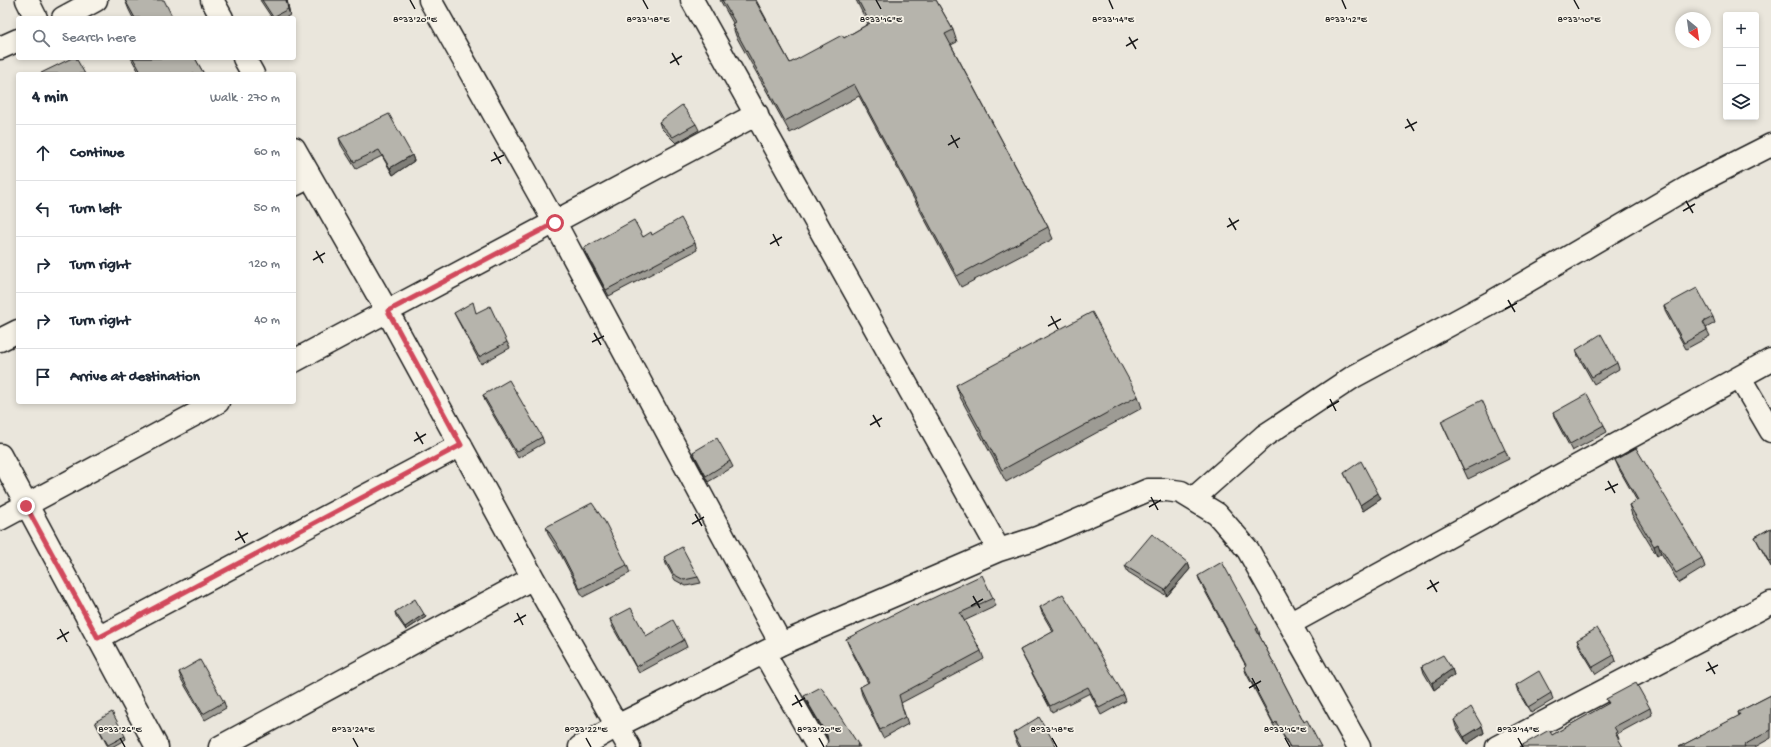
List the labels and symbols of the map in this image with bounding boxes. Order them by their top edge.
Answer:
north arrow [1675,12,1711,48]
text: 8°33'20"E [393,14,438,26]
text: 8°33'18"E [627,14,670,26]
text: 8°33'16"E [860,14,903,26]
text: 8°33'14"E [1092,14,1135,26]
text: 8°33'12"E [1325,14,1368,26]
text: 8°33'10"E [1558,14,1601,26]
route start [546,214,564,232]
route end [17,497,35,515]
text: 8°33'26"E [98,724,142,736]
text: 8°33'24"E [332,724,375,736]
text: 8°33'22"E [564,724,608,736]
text: 8°33'20"E [797,724,842,736]
text: 8°33'18"E [1031,724,1074,736]
text: 8°33'16"E [1264,724,1307,736]
text: 8°33'14"E [1497,724,1540,736]

